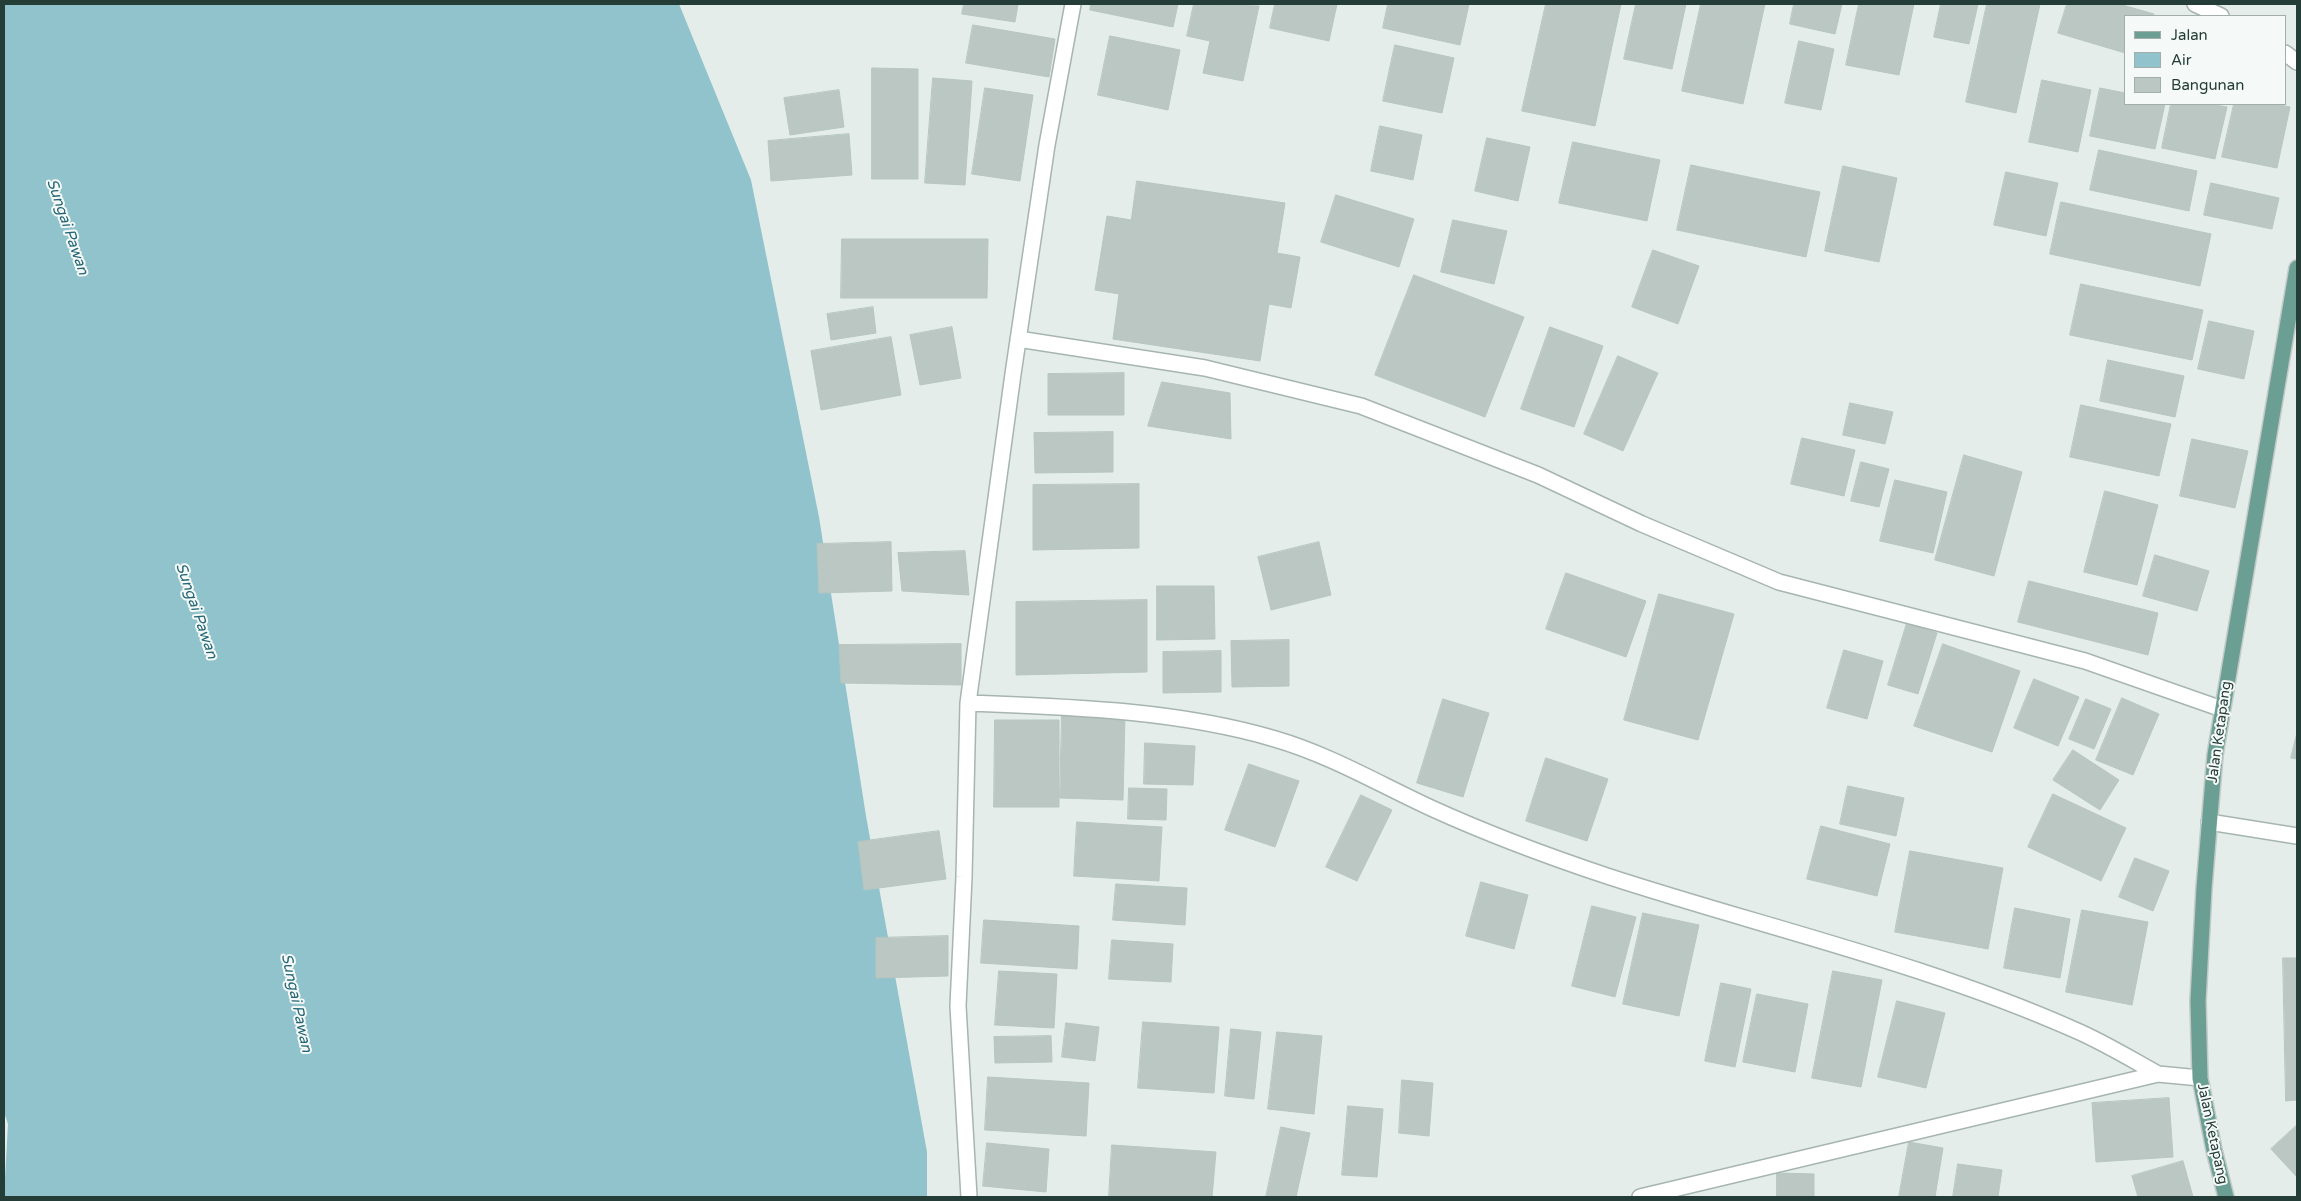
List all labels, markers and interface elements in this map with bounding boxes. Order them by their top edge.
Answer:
legend [2124,15,2286,105]
text: Jalan [2171,26,2208,44]
text: Air [2171,51,2192,69]
text: Bangunan [2171,76,2244,94]
water label: Sungai Pawan [42,177,92,277]
water label: Sungai Pawan [171,561,221,661]
street label: Jalan Ketapang [2205,680,2235,784]
water label: Sungai Pawan [277,952,315,1054]
street label: Jalan Ketapang [2193,1082,2231,1186]

